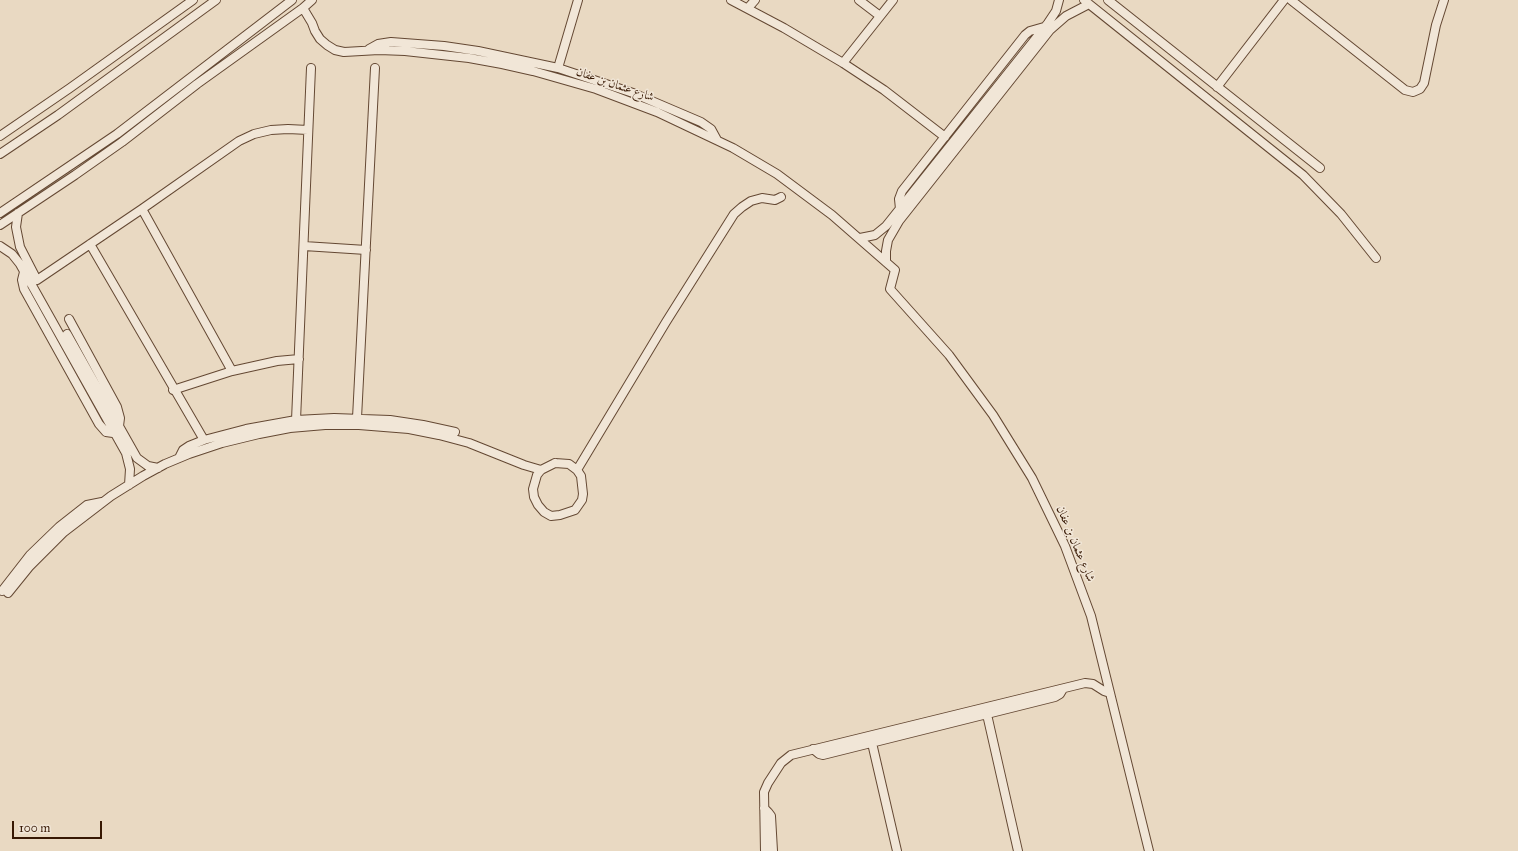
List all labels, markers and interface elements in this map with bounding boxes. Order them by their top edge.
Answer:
street label: شارع عثمان بن عفان [574,65,656,105]
street label: شارع عثمان بن عفان [1053,504,1097,584]
scale bar [14,813,104,839]
text: 100 m [19,821,50,835]

